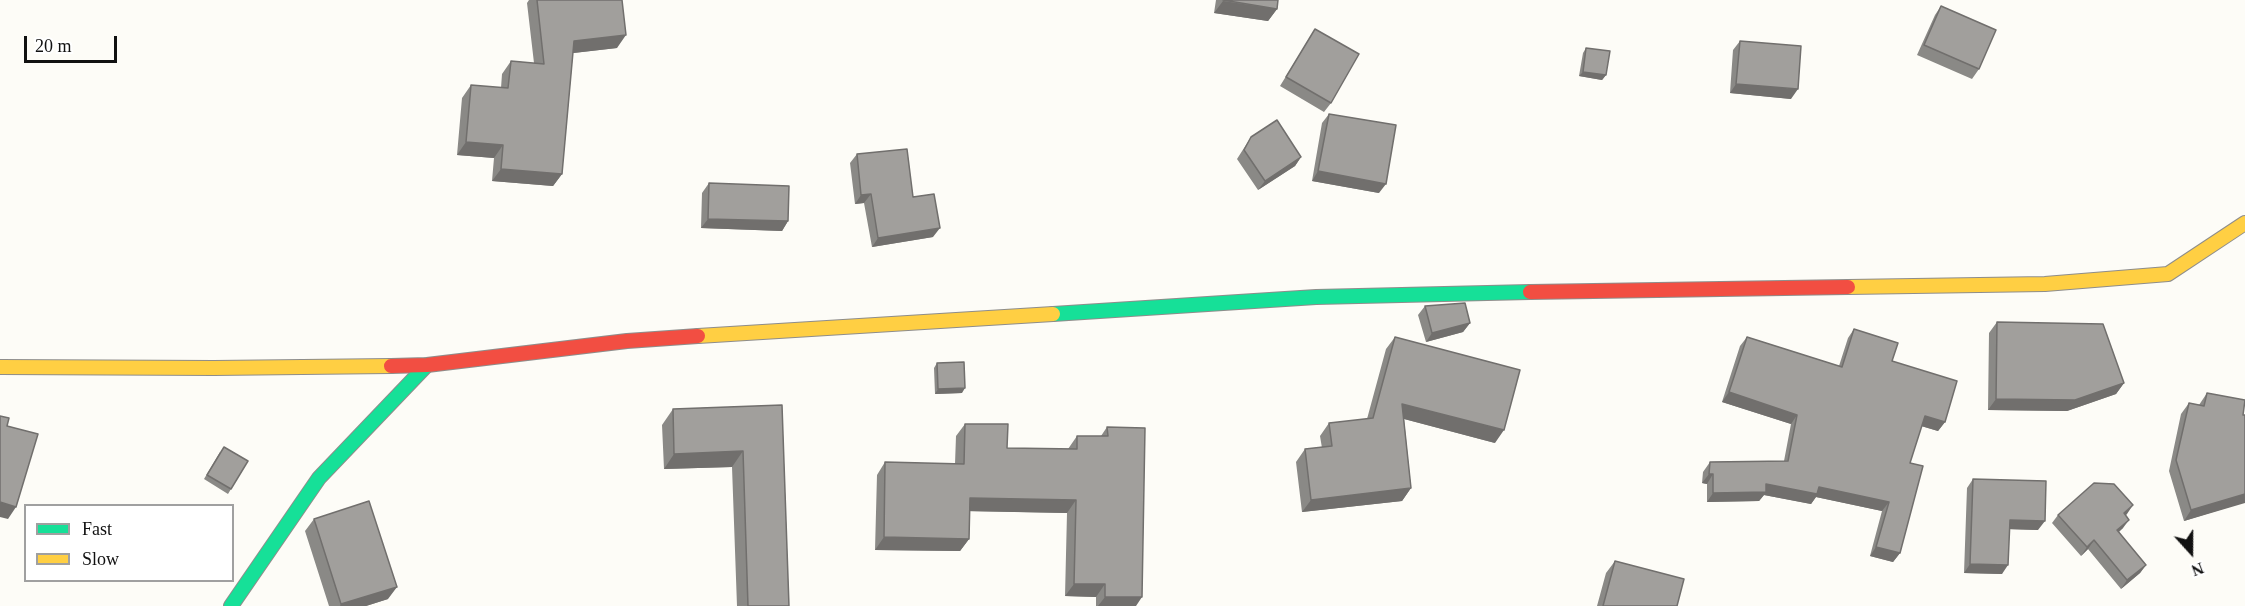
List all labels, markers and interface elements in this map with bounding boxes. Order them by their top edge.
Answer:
scale bar [27,24,120,62]
text: 20 m [35,36,72,56]
legend [24,504,234,582]
text: Fast [82,519,112,539]
north arrow [2161,522,2221,582]
text: Slow [82,549,119,569]
text: N [2189,559,2206,579]

